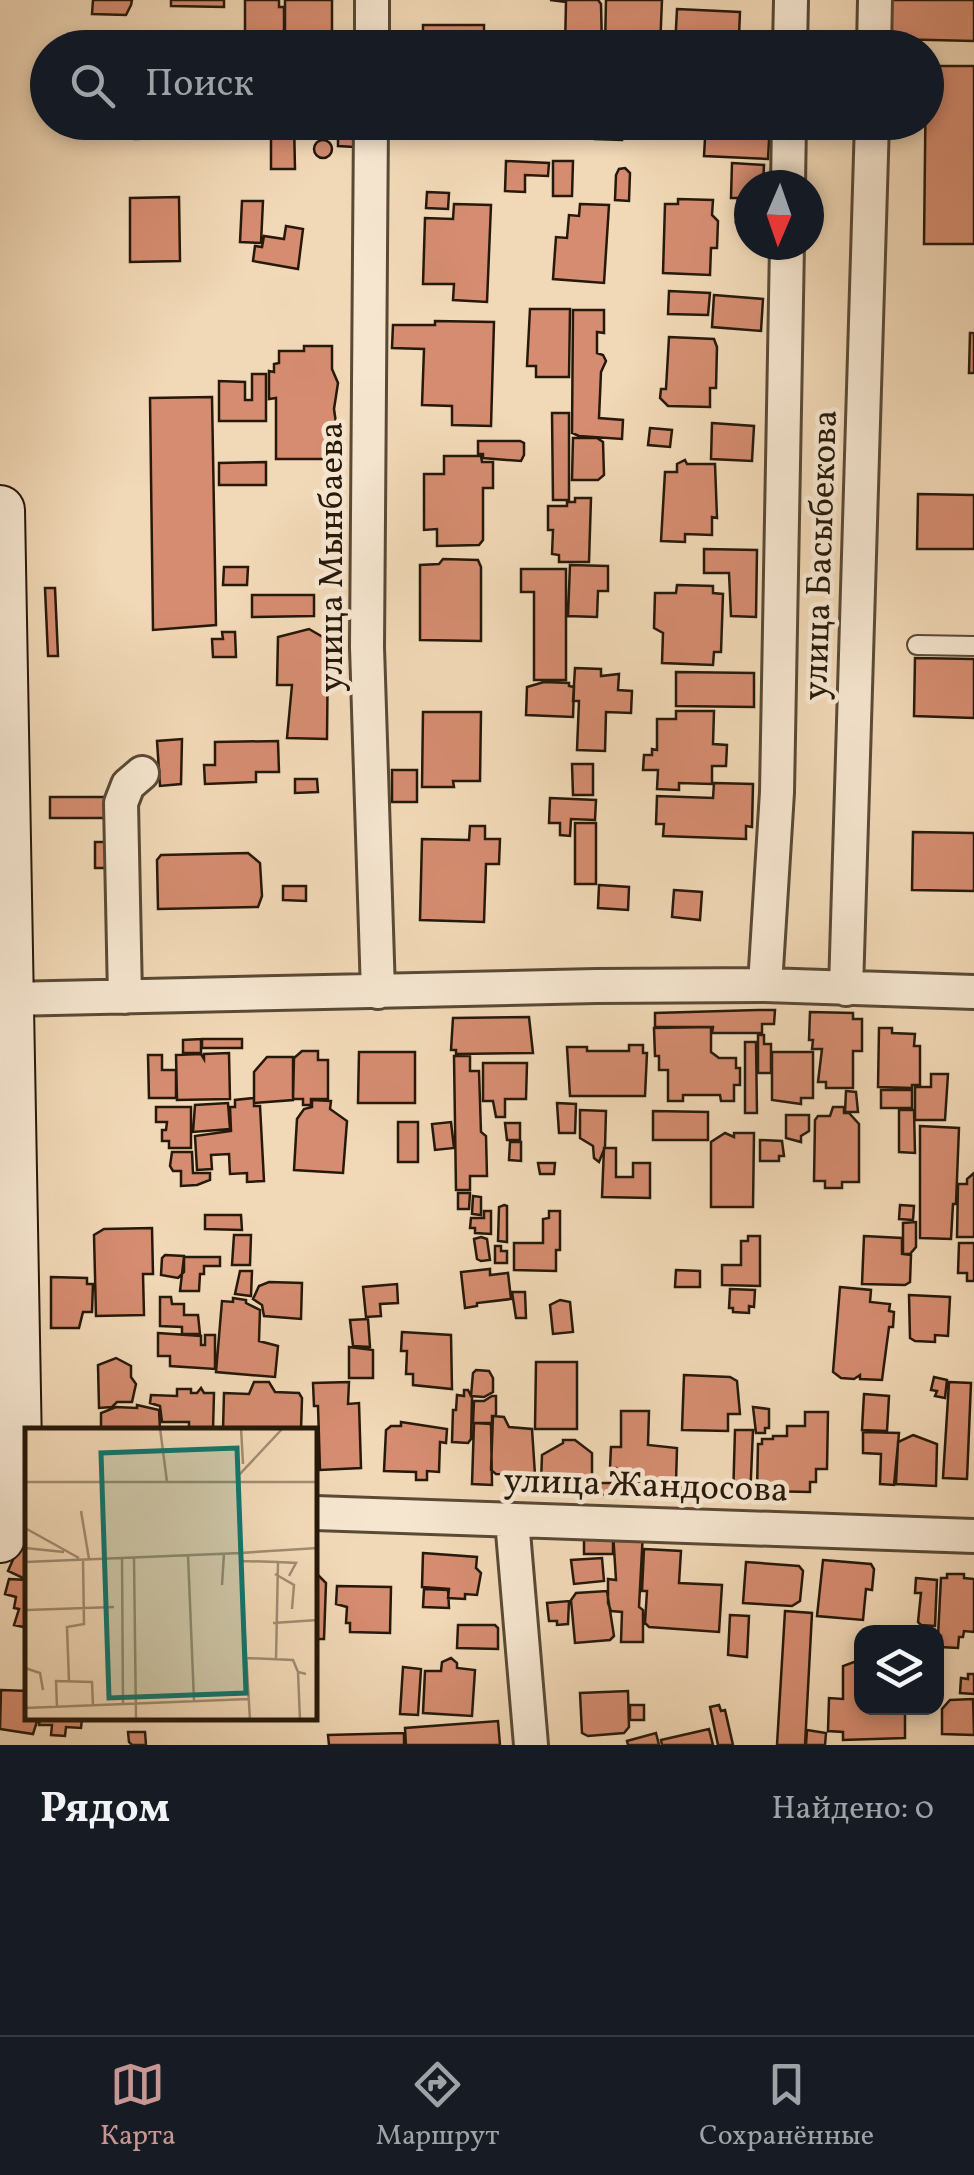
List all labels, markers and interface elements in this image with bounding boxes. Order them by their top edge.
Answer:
search box [30,30,944,140]
icon: search [65,58,120,113]
text: Поиск [145,59,254,112]
north arrow [734,170,824,260]
street label: улица Басыбекова [793,409,851,701]
street label: улица Мынбаева [309,422,357,692]
inset map [25,1428,318,1720]
street label: улица Жандосова [503,1458,789,1516]
map controls [854,1625,944,1715]
button: layers [854,1625,944,1715]
text: Рядом [40,1781,170,1840]
text: Найдено: 0 [772,1788,934,1832]
tab: Карта [100,2057,176,2156]
tab: Маршрут [376,2057,499,2156]
tab: Сохранённые [699,2057,874,2156]

